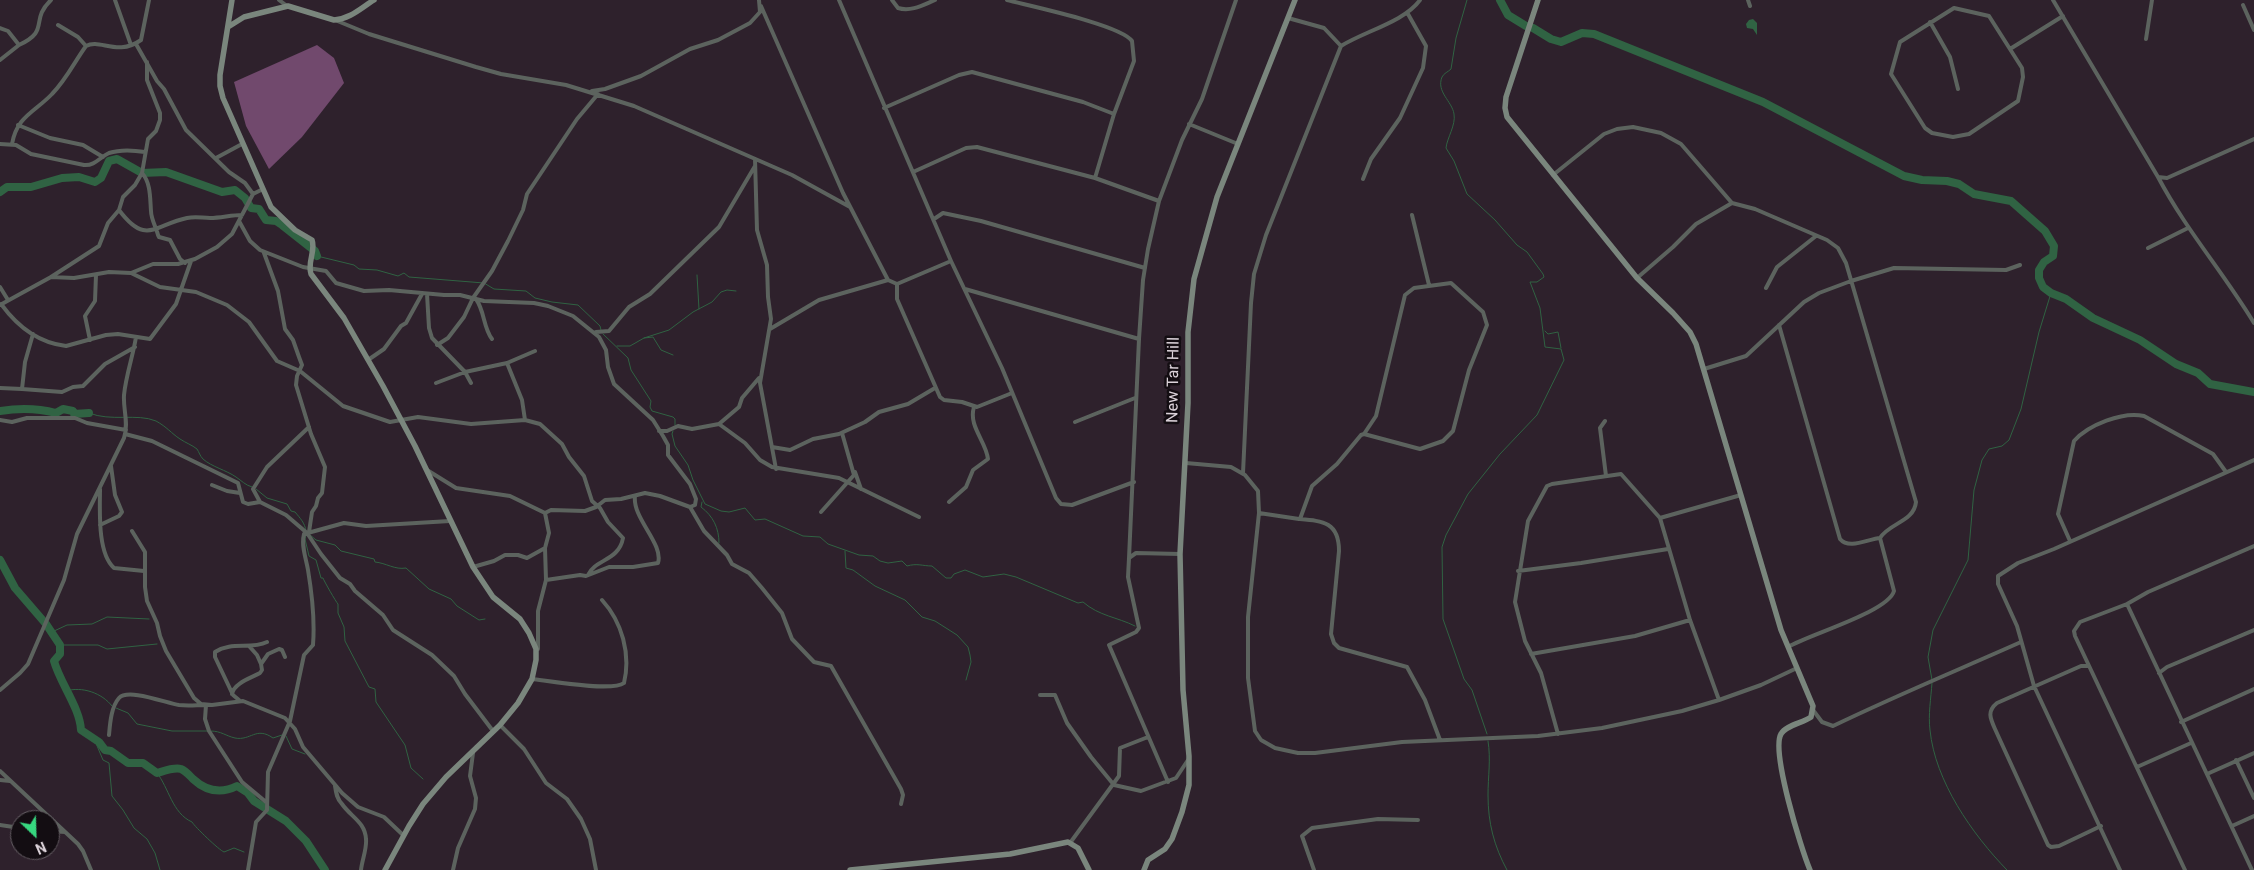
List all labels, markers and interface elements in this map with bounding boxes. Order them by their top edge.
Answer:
street label: New Tar Hill [1164,337,1184,423]
north arrow [10,810,60,860]
text: N [33,838,48,857]

